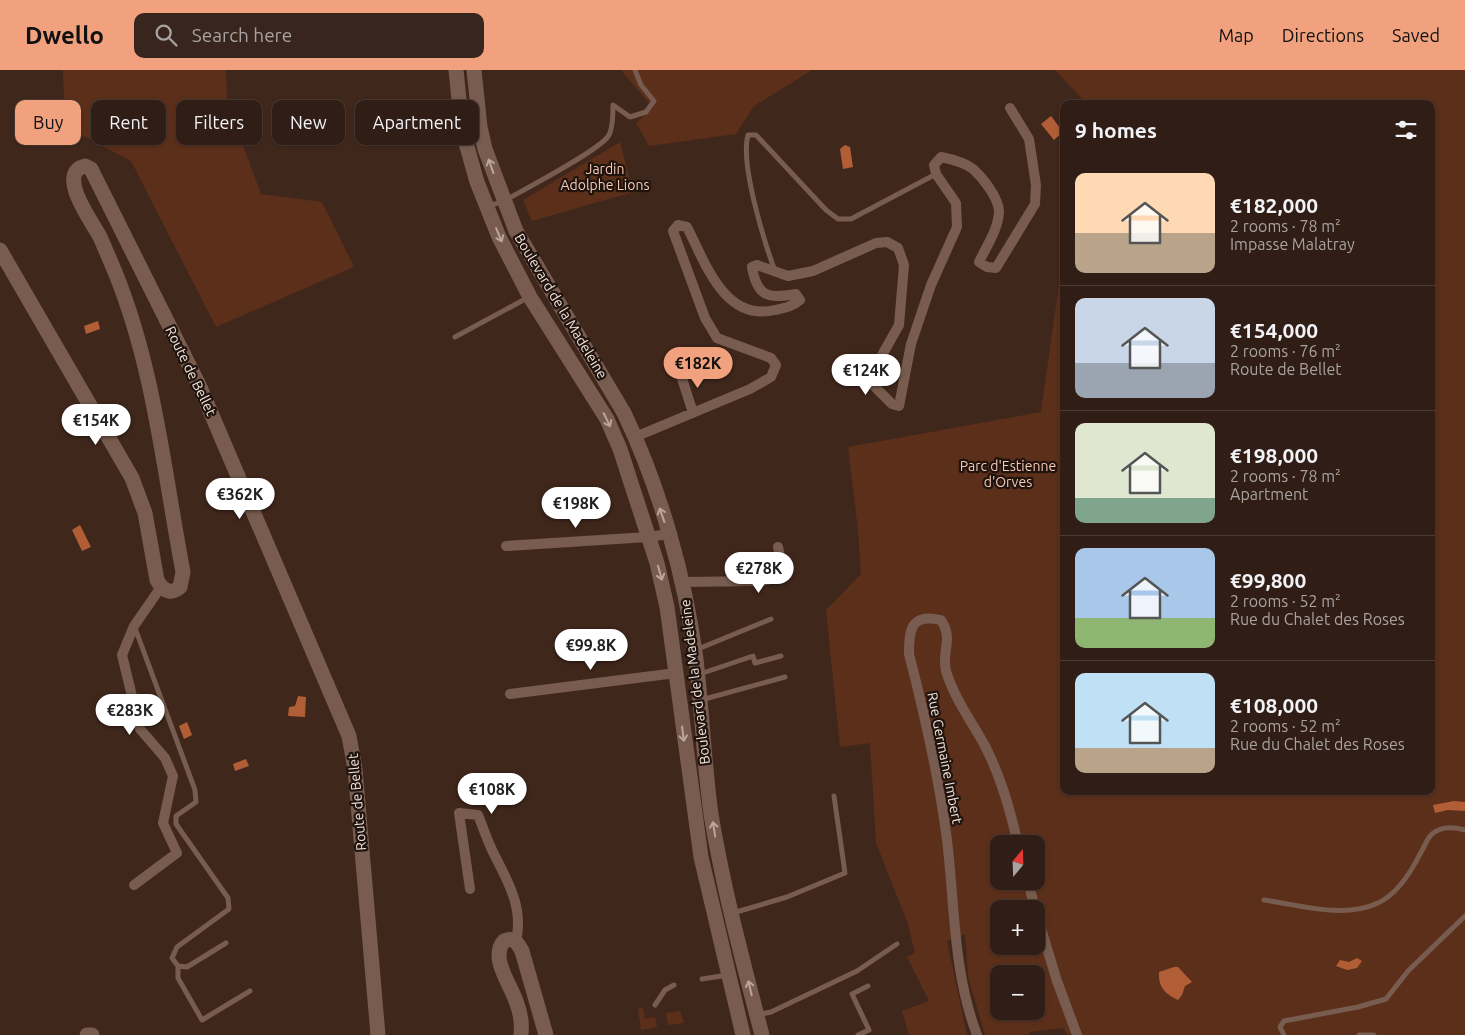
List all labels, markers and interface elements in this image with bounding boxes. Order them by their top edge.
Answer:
search box [134,13,484,58]
icon: search [152,21,180,49]
text: Dwello [25,22,104,49]
text: Search here [192,24,292,46]
text: Map [1218,25,1254,45]
text: Directions [1282,25,1364,45]
text: Saved [1392,25,1440,45]
chip: Buy [15,100,81,145]
chip: Rent [91,100,166,145]
chip: Filters [176,100,262,145]
chip: New [272,100,345,145]
chip: Apartment [355,100,479,145]
icon: filters [1392,116,1420,144]
text: 9 homes [1075,118,1157,142]
one-way arrow [486,159,495,174]
park label: Jardin Adolphe Lions [560,161,650,193]
icon: home [1115,193,1175,253]
text: €182,000 [1230,193,1318,217]
text: 2 rooms · 78 m² [1230,217,1341,235]
one-way arrow [494,227,504,242]
street label: Boulevard de la Madeleine [511,231,611,381]
text: Impasse Malatray [1230,235,1355,253]
icon: home [1115,318,1175,378]
text: €154,000 [1230,318,1318,342]
street label: Route de Bellet [162,324,220,419]
text: 2 rooms · 76 m² [1230,342,1341,360]
pin: €182K [663,346,733,389]
text: €182K [675,354,721,372]
pin: €124K [831,354,901,396]
text: Route de Bellet [1230,360,1342,378]
text: €124K [843,361,889,379]
pin: €154K [61,404,131,446]
text: €154K [73,411,119,429]
one-way arrow [603,412,612,427]
icon: home [1115,443,1175,503]
text: €198,000 [1230,443,1318,467]
park label: Parc d'Estienne d'Orves [960,458,1056,490]
text: 2 rooms · 78 m² [1230,467,1341,485]
pin: €362K [205,478,275,520]
text: €362K [217,485,263,503]
text: Apartment [1230,485,1308,503]
pin: €198K [541,486,611,529]
text: €198K [553,494,599,512]
one-way arrow [657,507,666,523]
pin: €278K [724,552,794,594]
text: €278K [736,559,782,577]
one-way arrow [655,565,665,581]
icon: home [1115,568,1175,628]
text: €99,800 [1230,568,1306,592]
text: 2 rooms · 52 m² [1230,592,1341,610]
street label: Boulevard de la Madeleine [677,599,713,765]
text: Rue du Chalet des Roses [1230,610,1405,628]
pin: €99.8K [550,628,632,671]
text: €99.8K [566,636,616,654]
street label: Rue Germaine Imbert [924,691,966,826]
icon: home [1115,693,1175,753]
text: €108,000 [1230,693,1318,717]
pin: €283K [95,694,165,736]
text: €283K [107,701,153,719]
text: 2 rooms · 52 m² [1230,717,1341,735]
one-way arrow [678,726,688,742]
text: Rue du Chalet des Roses [1230,735,1405,753]
street label: Route de Bellet [345,752,369,851]
pin: €108K [457,772,527,815]
text: €108K [469,780,515,798]
one-way arrow [709,822,719,838]
north arrow [990,835,1045,890]
map controls [990,835,1045,1020]
button: + [990,900,1045,955]
button: − [990,965,1045,1020]
one-way arrow [745,980,754,996]

